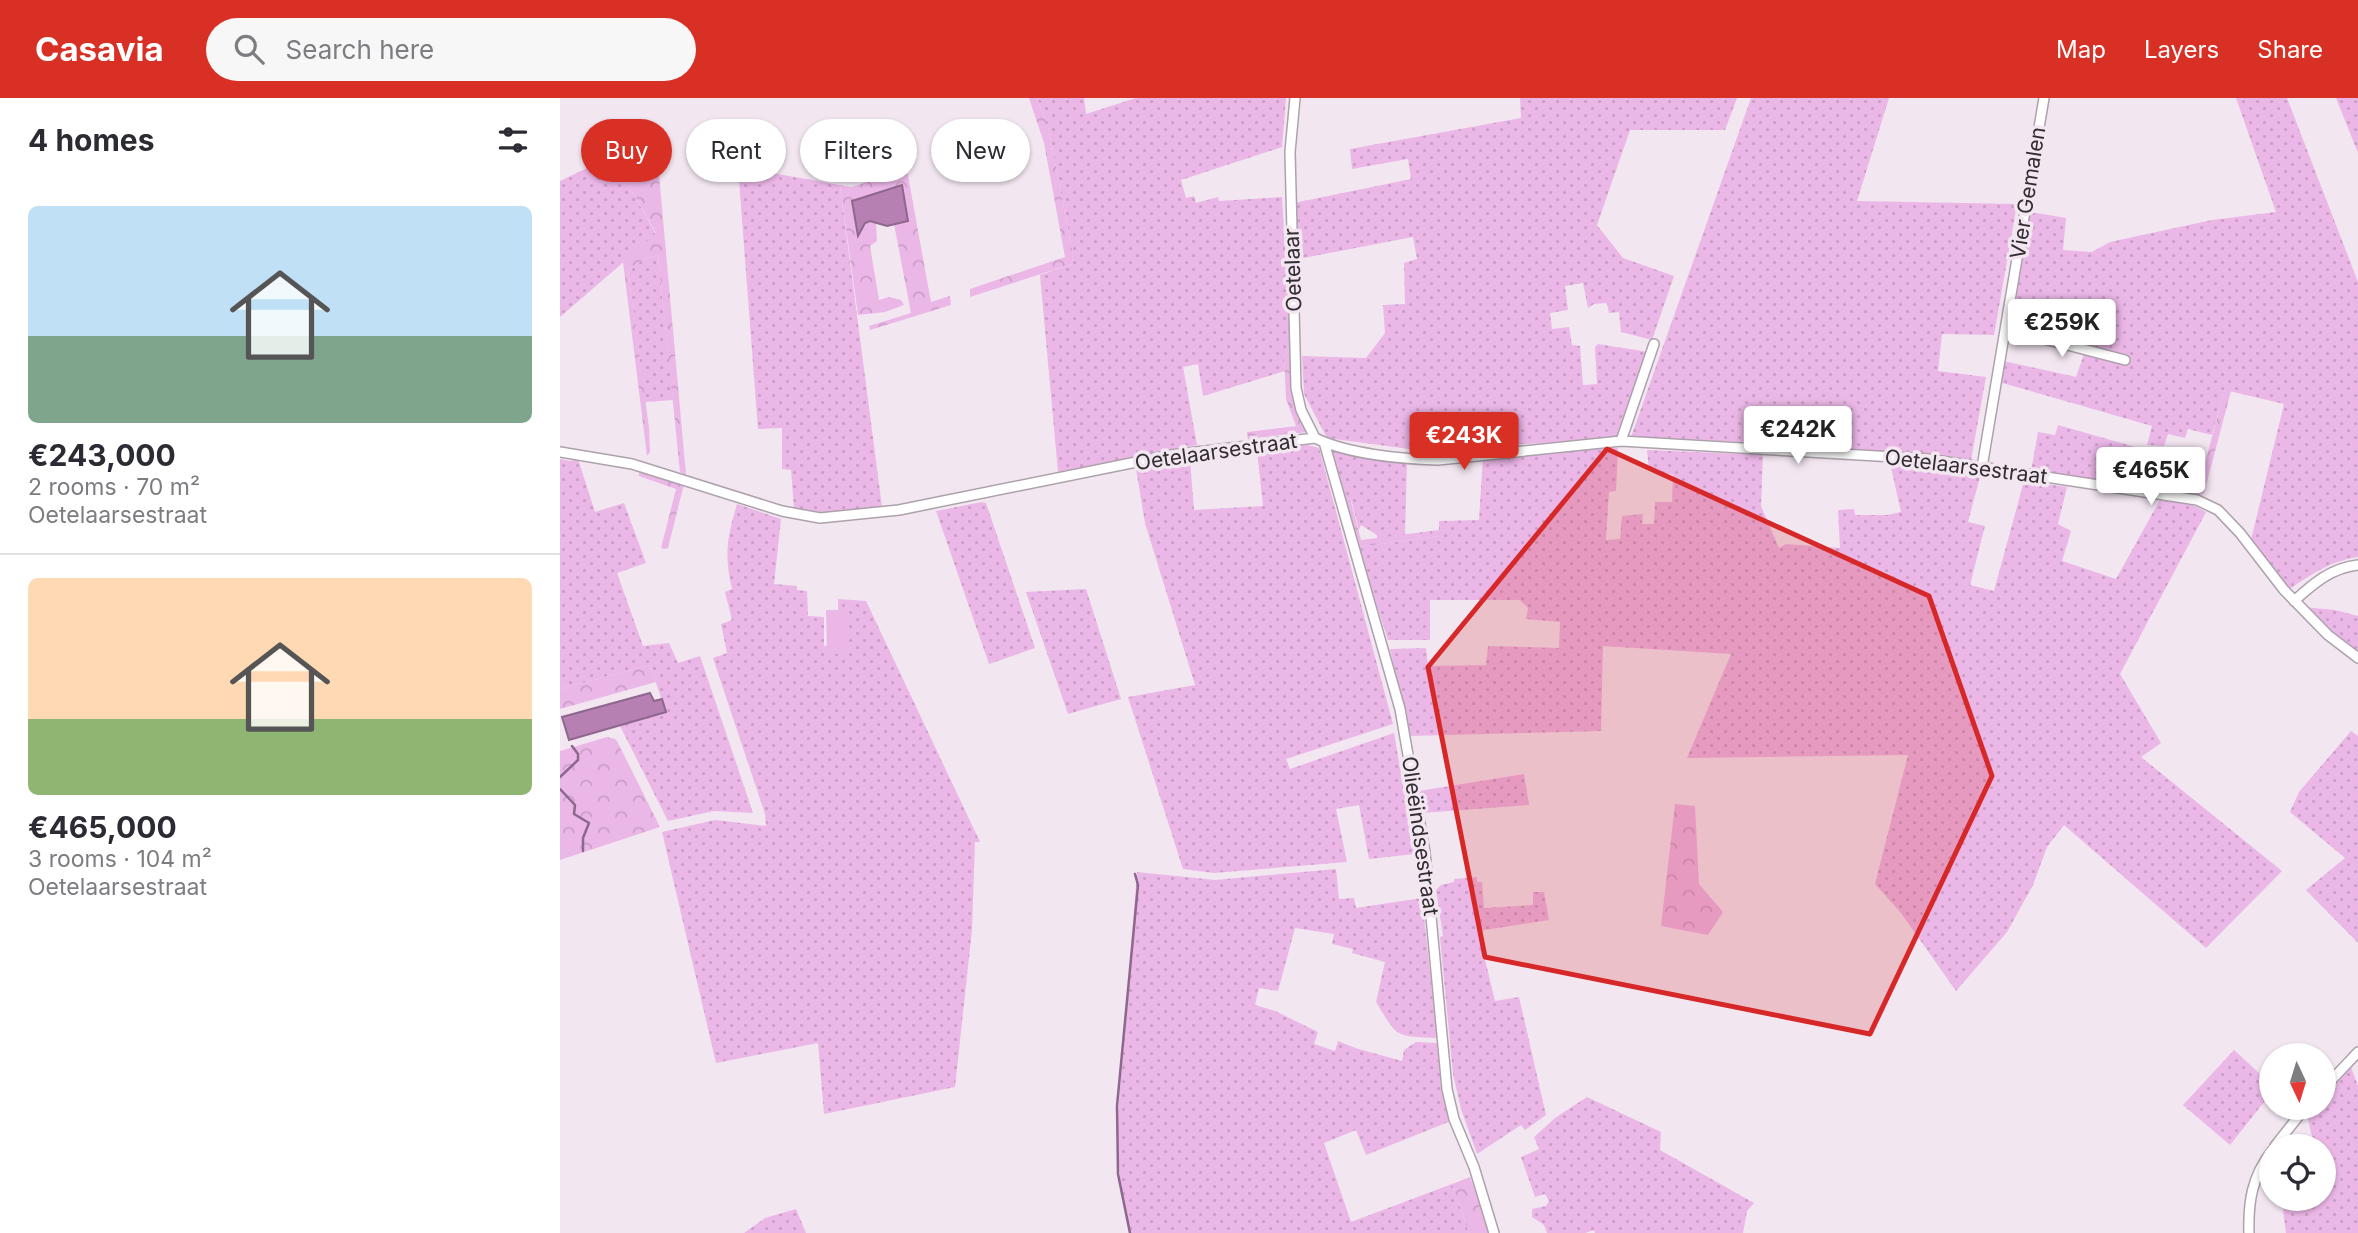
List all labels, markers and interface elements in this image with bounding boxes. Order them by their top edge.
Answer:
search box [206,18,696,81]
text: Casavia [35,29,164,69]
icon: search [230,30,268,68]
text: Search here [286,34,434,65]
text: Map [2056,35,2106,64]
text: Layers [2144,35,2219,64]
text: Share [2257,35,2323,64]
chip: Buy [581,119,672,182]
chip: Rent [686,119,786,182]
chip: Filters [800,119,917,182]
chip: New [931,119,1030,182]
icon: filters [494,121,532,159]
text: 4 homes [28,122,155,158]
street label: Vier Gemalen [2005,125,2050,261]
street label: Oetelaar [1279,228,1306,312]
icon: home [217,252,343,378]
pin: €259K [2013,300,2111,359]
text: €259K [2024,308,2100,336]
pin: €242K [1749,406,1847,466]
pin: €243K [1415,412,1513,472]
text: €242K [1760,415,1836,443]
text: €243K [1426,421,1502,449]
street label: Oetelaarsestraat [1133,428,1299,475]
text: €243,000 [28,437,176,473]
street label: Oetelaarsestraat [1883,444,2049,489]
pin: €465K [2102,448,2200,507]
text: €465K [2112,456,2190,484]
text: 2 rooms · 70 m² [28,473,200,501]
text: Oetelaarsestraat [28,501,207,529]
icon: home [217,624,343,750]
street label: Olieëindsestraat [1397,755,1444,917]
text: €465,000 [28,809,177,845]
text: 3 rooms · 104 m² [28,845,212,873]
text: Oetelaarsestraat [28,873,207,901]
north arrow [2259,1043,2336,1120]
map controls [2259,1043,2336,1211]
button: locate [2259,1134,2336,1211]

